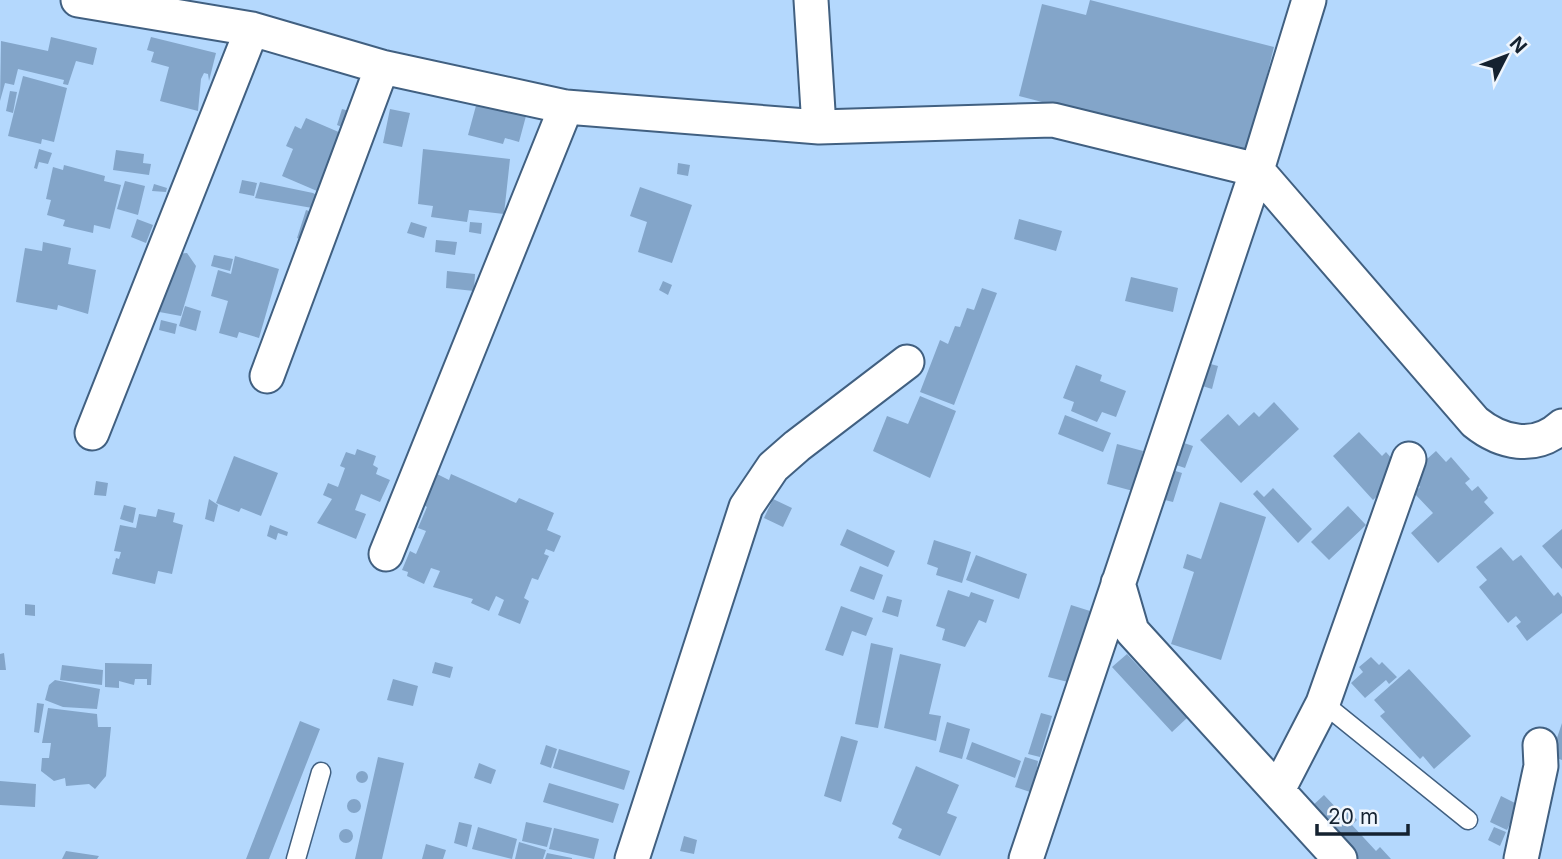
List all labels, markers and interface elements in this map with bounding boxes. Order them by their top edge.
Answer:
north arrow [1471,21,1541,91]
text: N [1505,32,1532,58]
scale bar [1317,792,1408,836]
text: 20 m [1328,804,1378,829]

